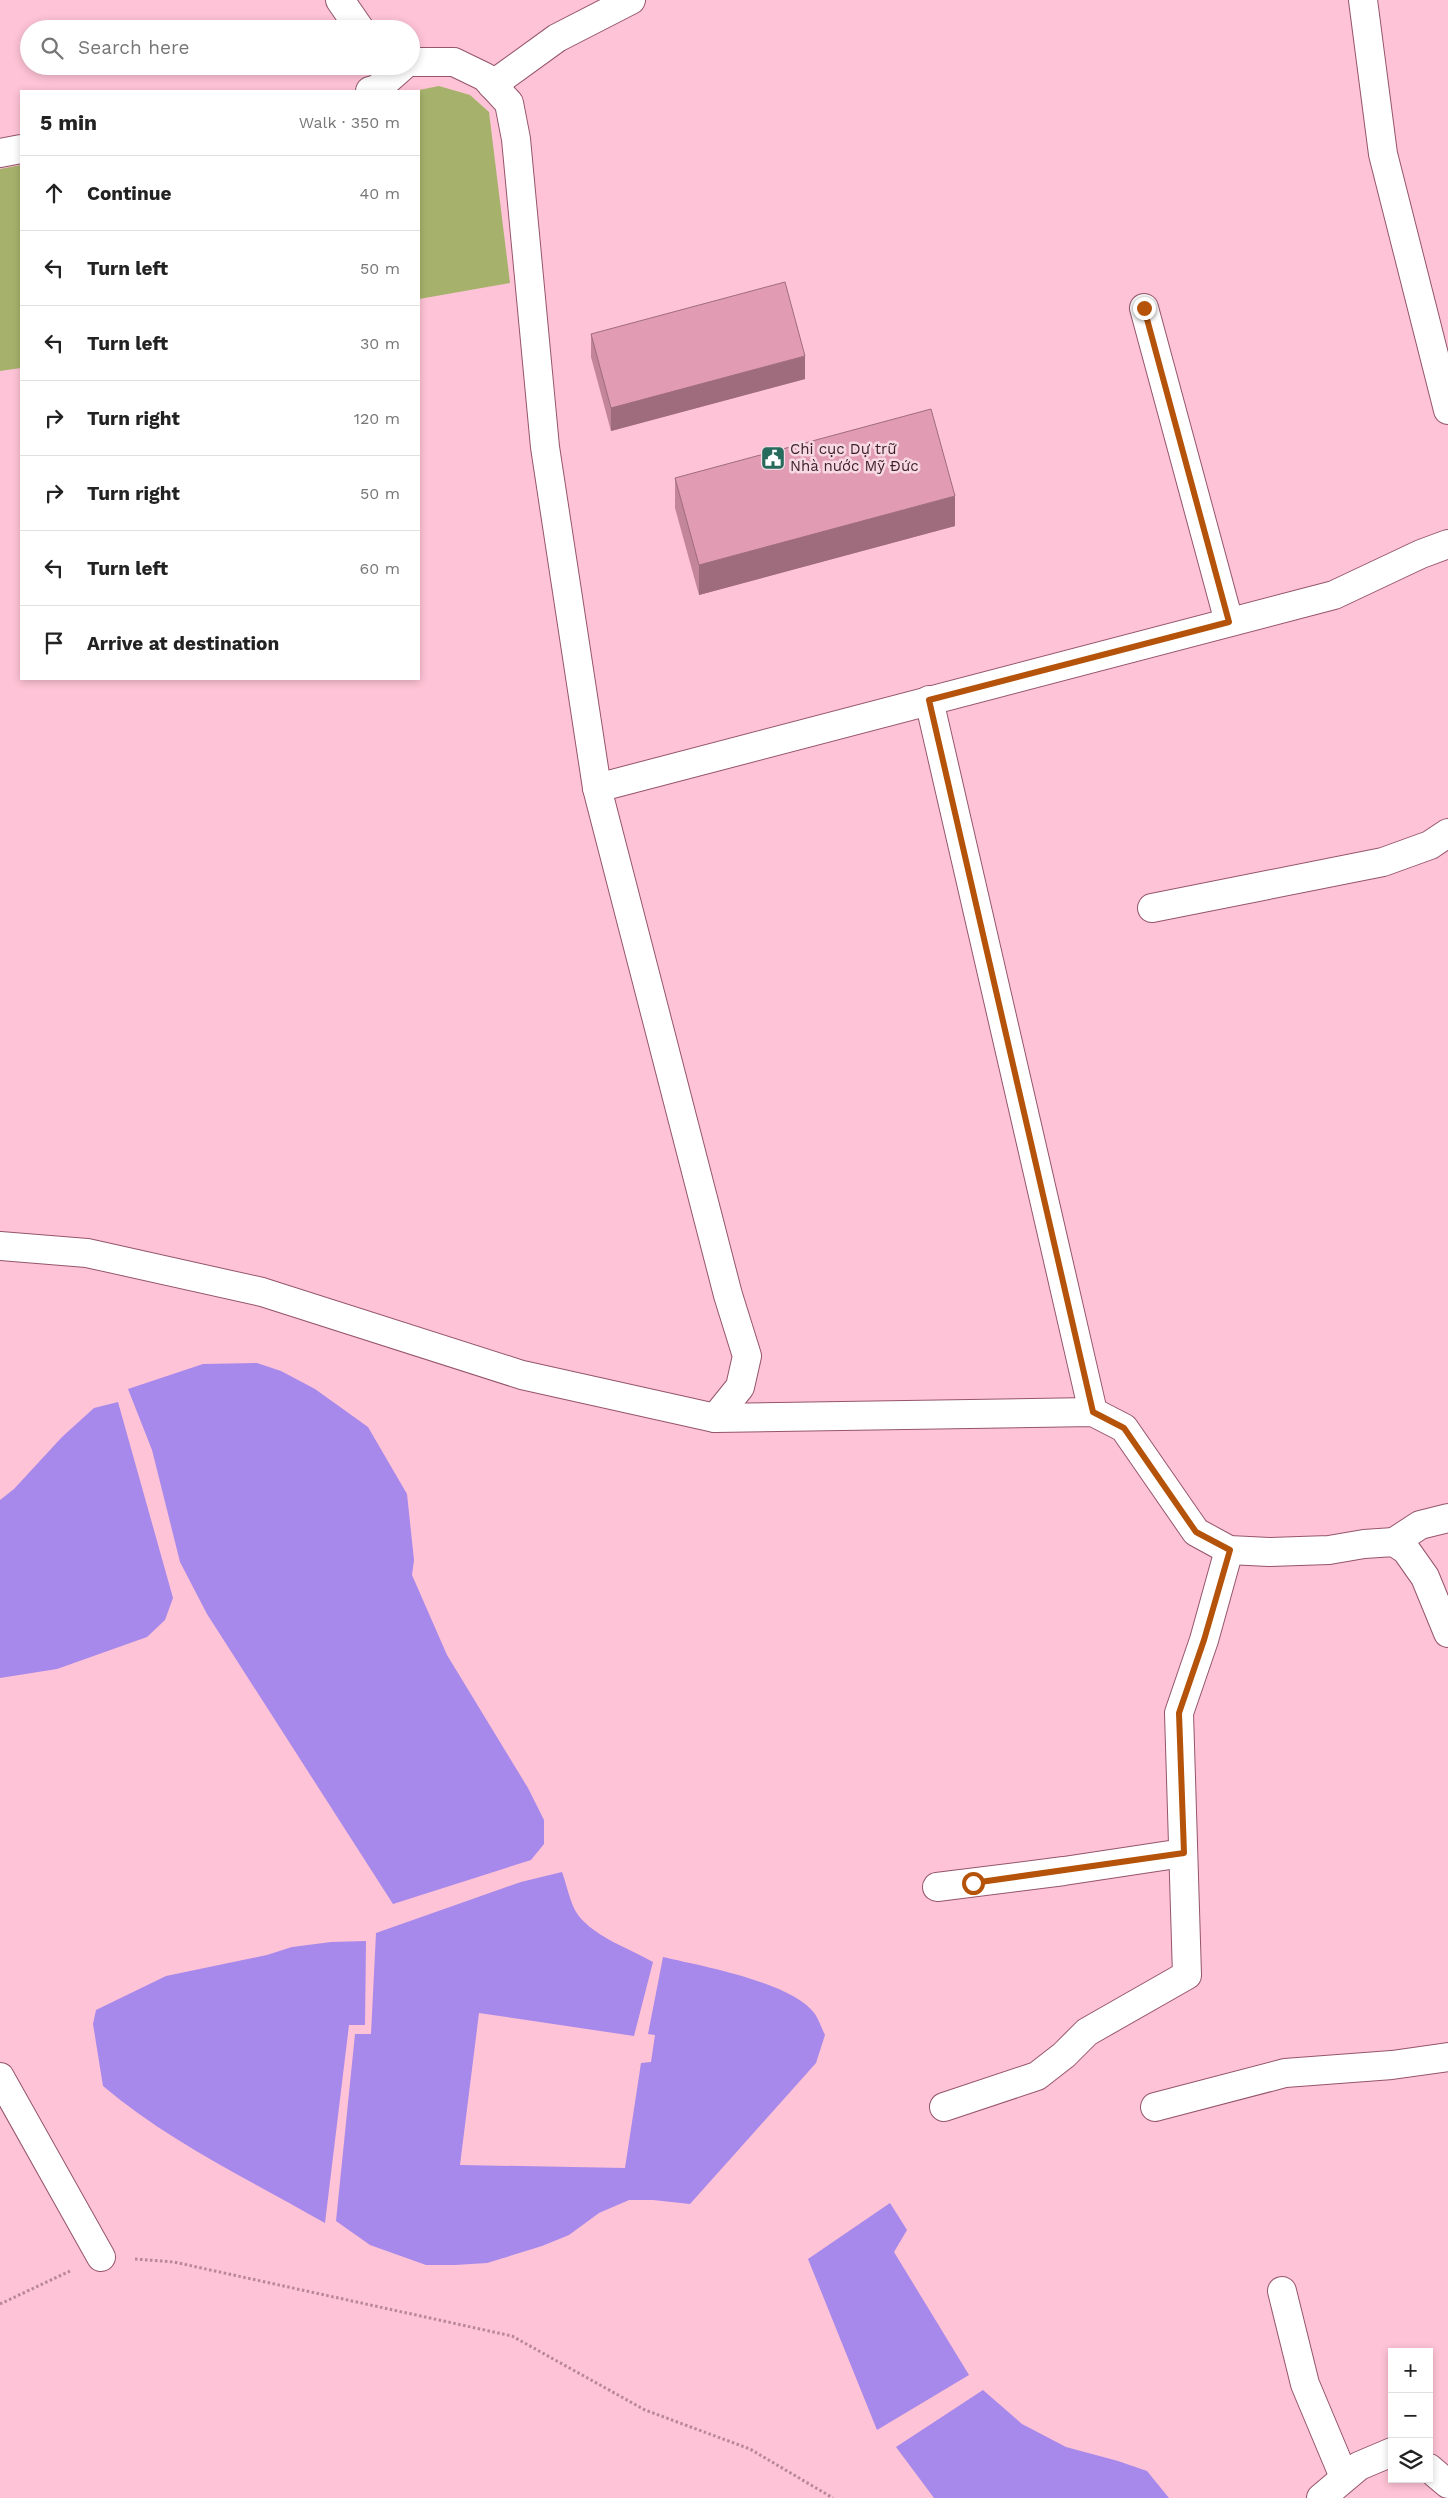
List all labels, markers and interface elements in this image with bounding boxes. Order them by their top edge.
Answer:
search box [20,20,420,75]
icon: search [38,34,66,62]
text: Search here [78,36,189,59]
text: 5 min [40,110,97,135]
text: Walk · 350 m [299,113,400,132]
icon: ahead [40,179,68,207]
text: Continue [87,182,171,205]
text: 40 m [360,184,400,203]
icon: left [40,254,68,282]
text: Turn left [87,257,168,280]
text: 50 m [360,259,400,278]
route end [1133,297,1156,320]
icon: left [40,329,68,357]
text: Turn left [87,332,168,355]
text: 30 m [360,334,400,353]
icon: right [40,404,68,432]
text: Turn right [87,407,180,430]
text: 120 m [354,409,400,428]
place label: Chi cục Dự trữ Nhà nước Mỹ Đức [790,440,919,475]
public building icon: Chi cục Dự trữ Nhà nước Mỹ Đức [760,445,786,471]
icon: right [40,479,68,507]
text: Turn right [87,482,180,505]
text: 50 m [360,484,400,503]
icon: left [40,554,68,582]
text: Turn left [87,557,168,580]
text: 60 m [360,559,400,578]
icon: arrive [40,629,68,657]
text: Arrive at destination [87,632,279,655]
route start [962,1872,985,1895]
map controls [1388,2348,1433,2483]
button: + [1388,2348,1433,2393]
button: − [1388,2393,1433,2438]
button: layers [1388,2438,1433,2483]

